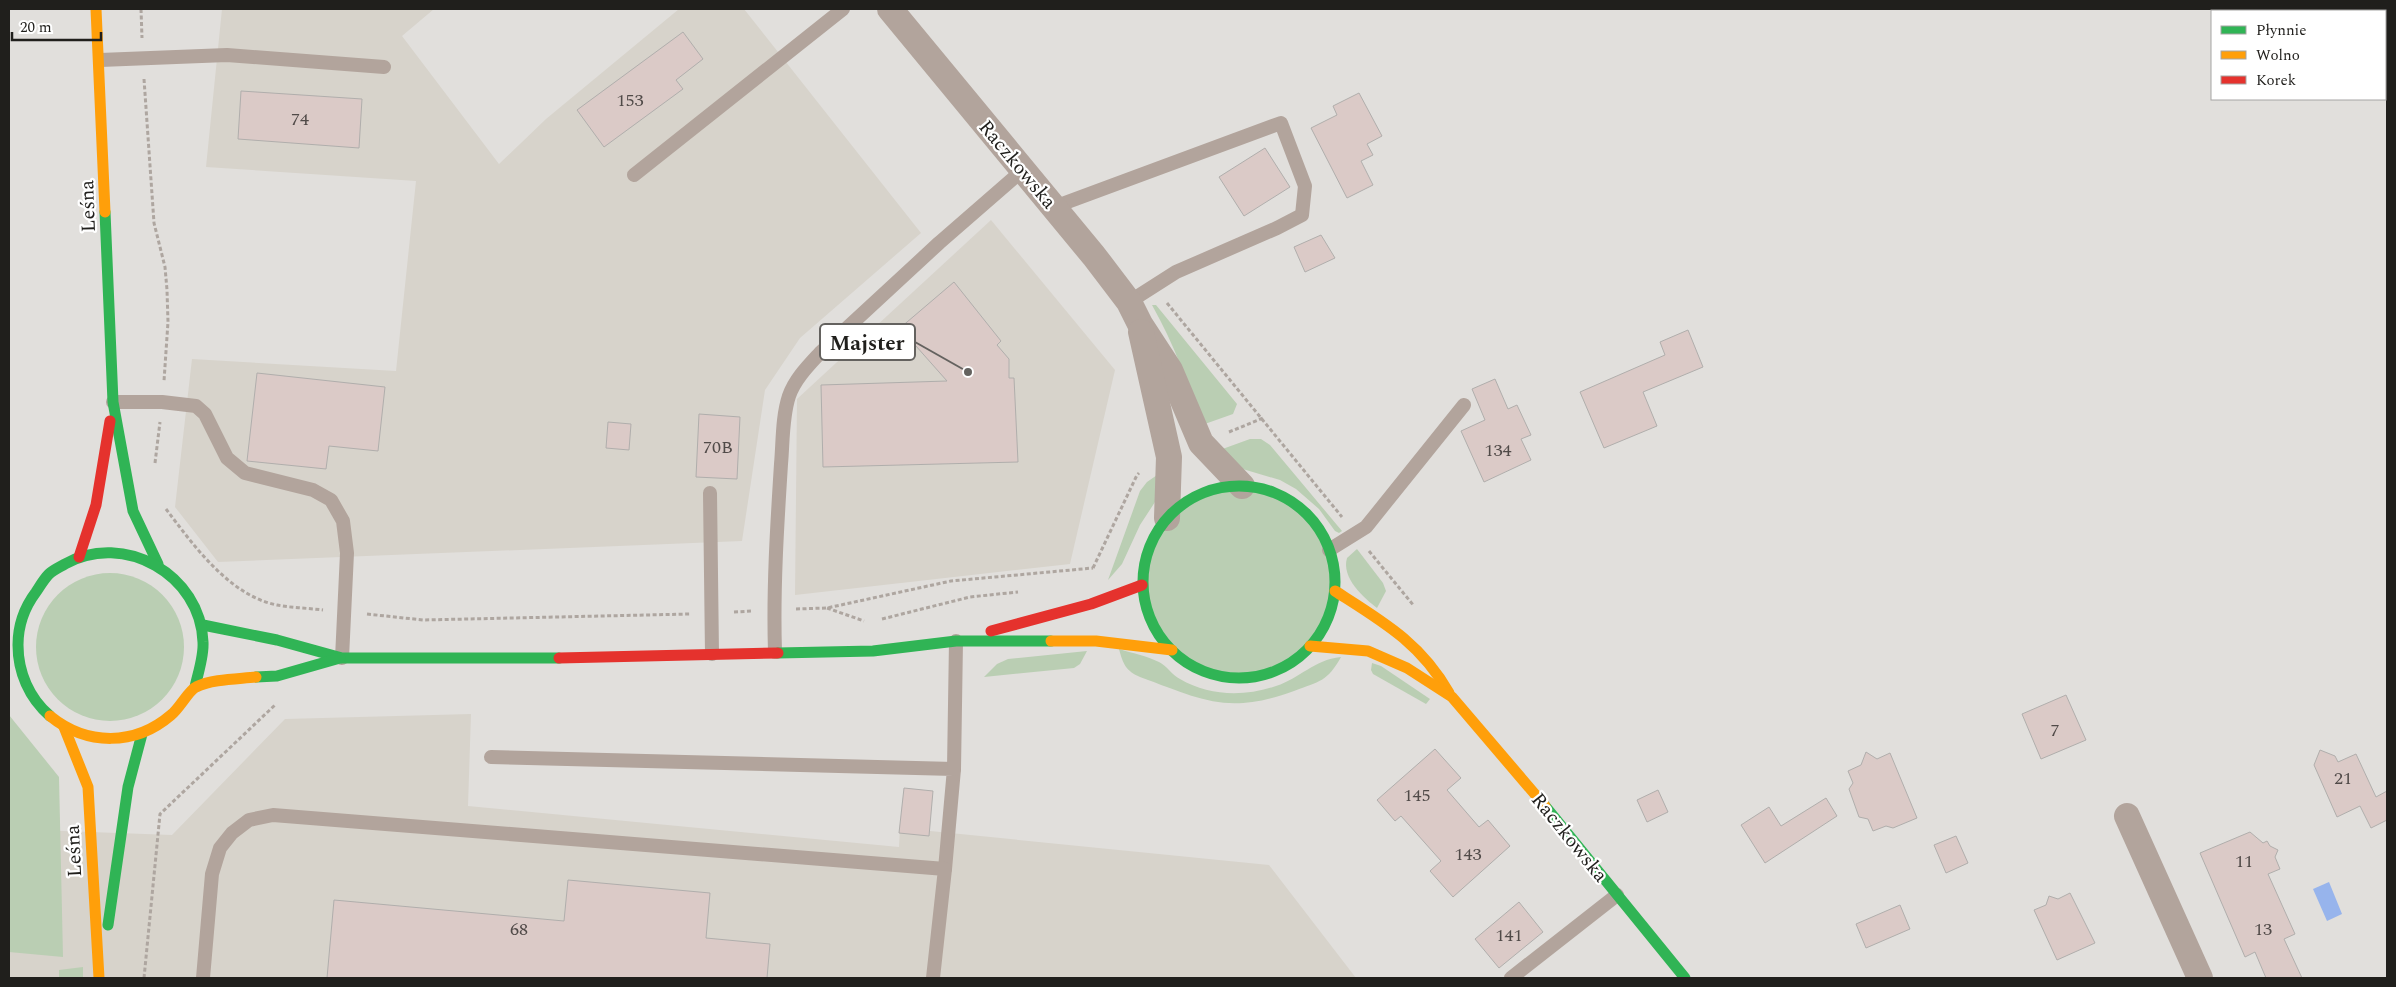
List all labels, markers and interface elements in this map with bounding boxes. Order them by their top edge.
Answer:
scale bar [12,10,101,42]
legend [2211,10,2386,100]
text: 20 m [20,16,52,39]
text: Płynnie [2256,19,2307,42]
text: Wolno [2256,44,2300,67]
text: Korek [2256,69,2296,92]
house number: 153 [617,87,644,114]
house number: 74 [291,106,309,133]
street label: Raczkowska [971,114,1064,216]
street label: Leśna [72,179,104,233]
callout: Majster [820,324,915,360]
text: Majster [829,328,905,360]
house number: 70B [703,434,733,461]
house number: 134 [1485,437,1512,464]
house number: 7 [2051,717,2060,744]
house number: 21 [2334,765,2352,792]
house number: 145 [1404,782,1431,809]
street label: Raczkowska [1524,786,1615,889]
street label: Leśna [58,824,90,878]
house number: 143 [1455,841,1482,868]
house number: 11 [2235,848,2253,875]
house number: 68 [510,916,528,943]
house number: 13 [2254,916,2272,943]
house number: 141 [1496,922,1523,949]

